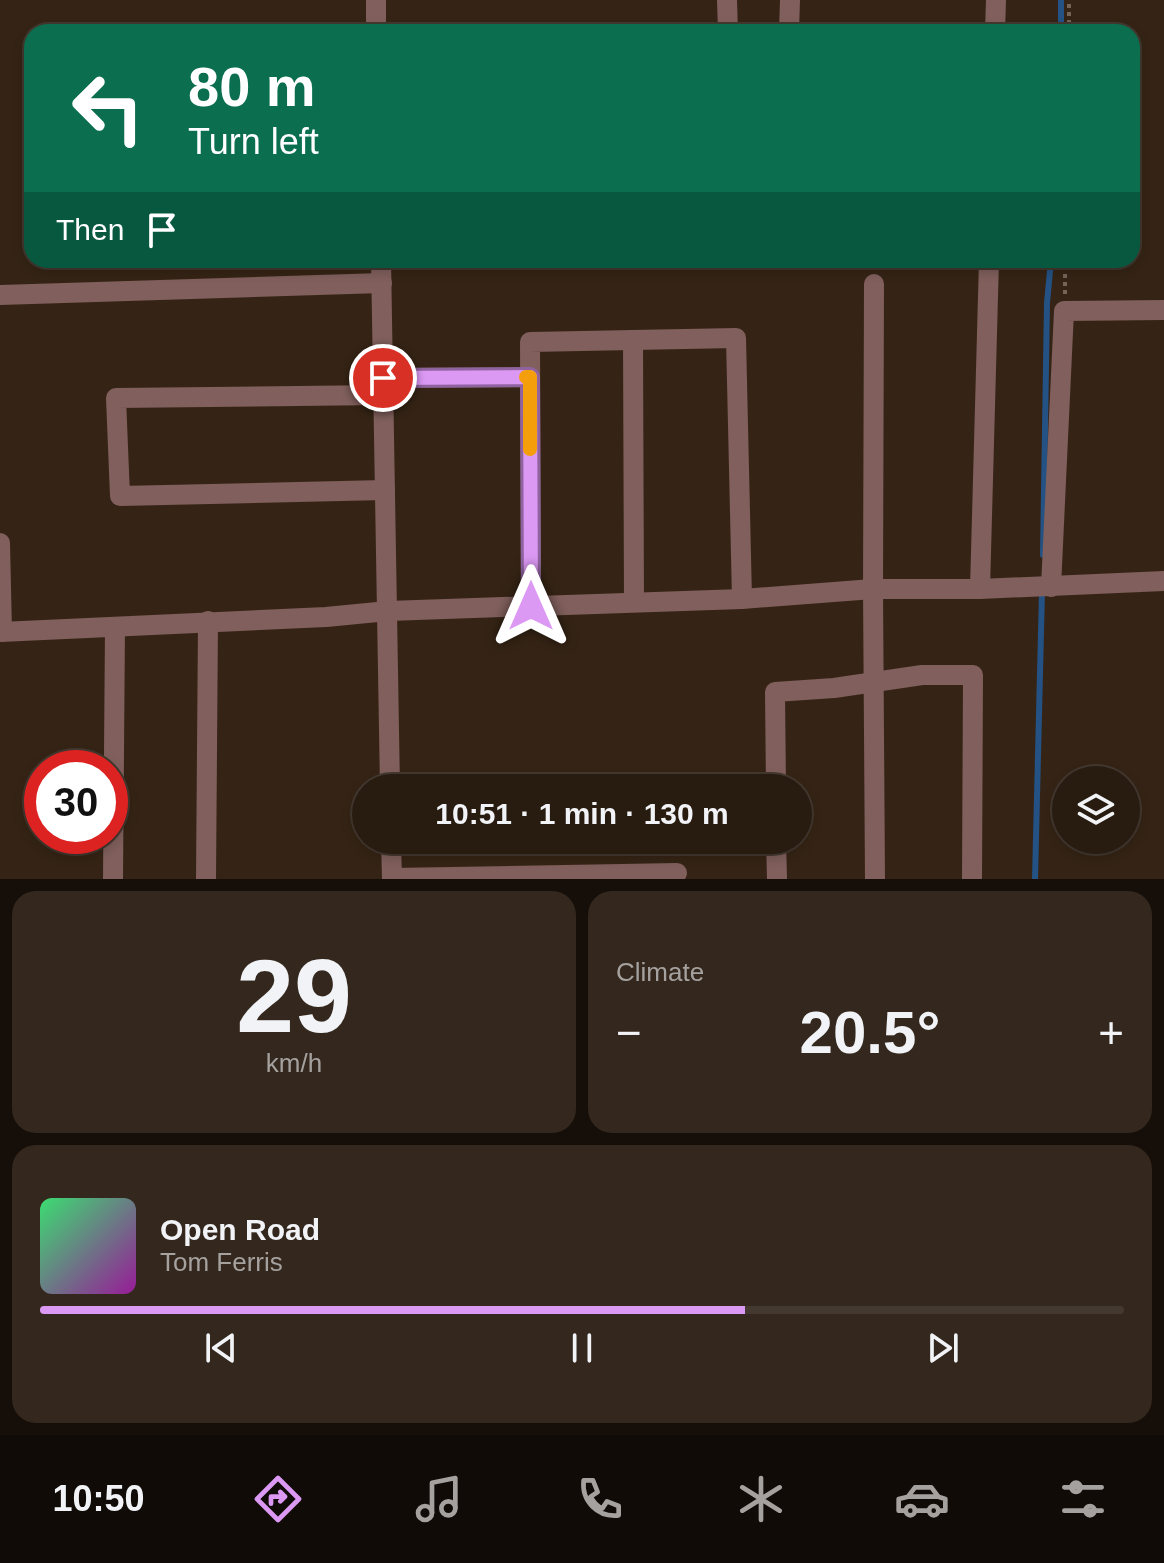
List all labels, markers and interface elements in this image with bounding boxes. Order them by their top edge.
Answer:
text: 80 m [188,55,316,118]
icon: left [56,56,160,160]
text: Turn left [188,121,319,162]
icon: arrive [140,208,184,252]
text: Then [56,213,124,246]
pin [349,344,417,412]
icon: arrive [361,356,405,400]
position arrow [489,564,573,648]
speed limit sign: 30 [24,750,128,854]
map controls [1052,766,1140,854]
button: layers [1052,766,1140,854]
text: 10:51 · 1 min · 130 m [435,797,729,830]
text: 29 [236,938,352,1054]
text: Climate [616,957,704,987]
text: 20.5° [800,999,940,1066]
text: − [616,1008,642,1057]
text: + [1098,1008,1124,1057]
text: km/h [266,1048,322,1078]
text: Open Road [160,1213,320,1246]
text: Tom Ferris [160,1247,283,1277]
icon: previous [199,1326,243,1370]
icon: pause [560,1326,604,1370]
icon: next [921,1326,965,1370]
icon: directions [250,1471,306,1527]
icon: music [411,1471,467,1527]
icon: phone [572,1471,628,1527]
icon: climate [733,1471,789,1527]
icon: car [894,1471,950,1527]
icon: filters [1055,1471,1111,1527]
text: 10:50 [53,1478,145,1519]

